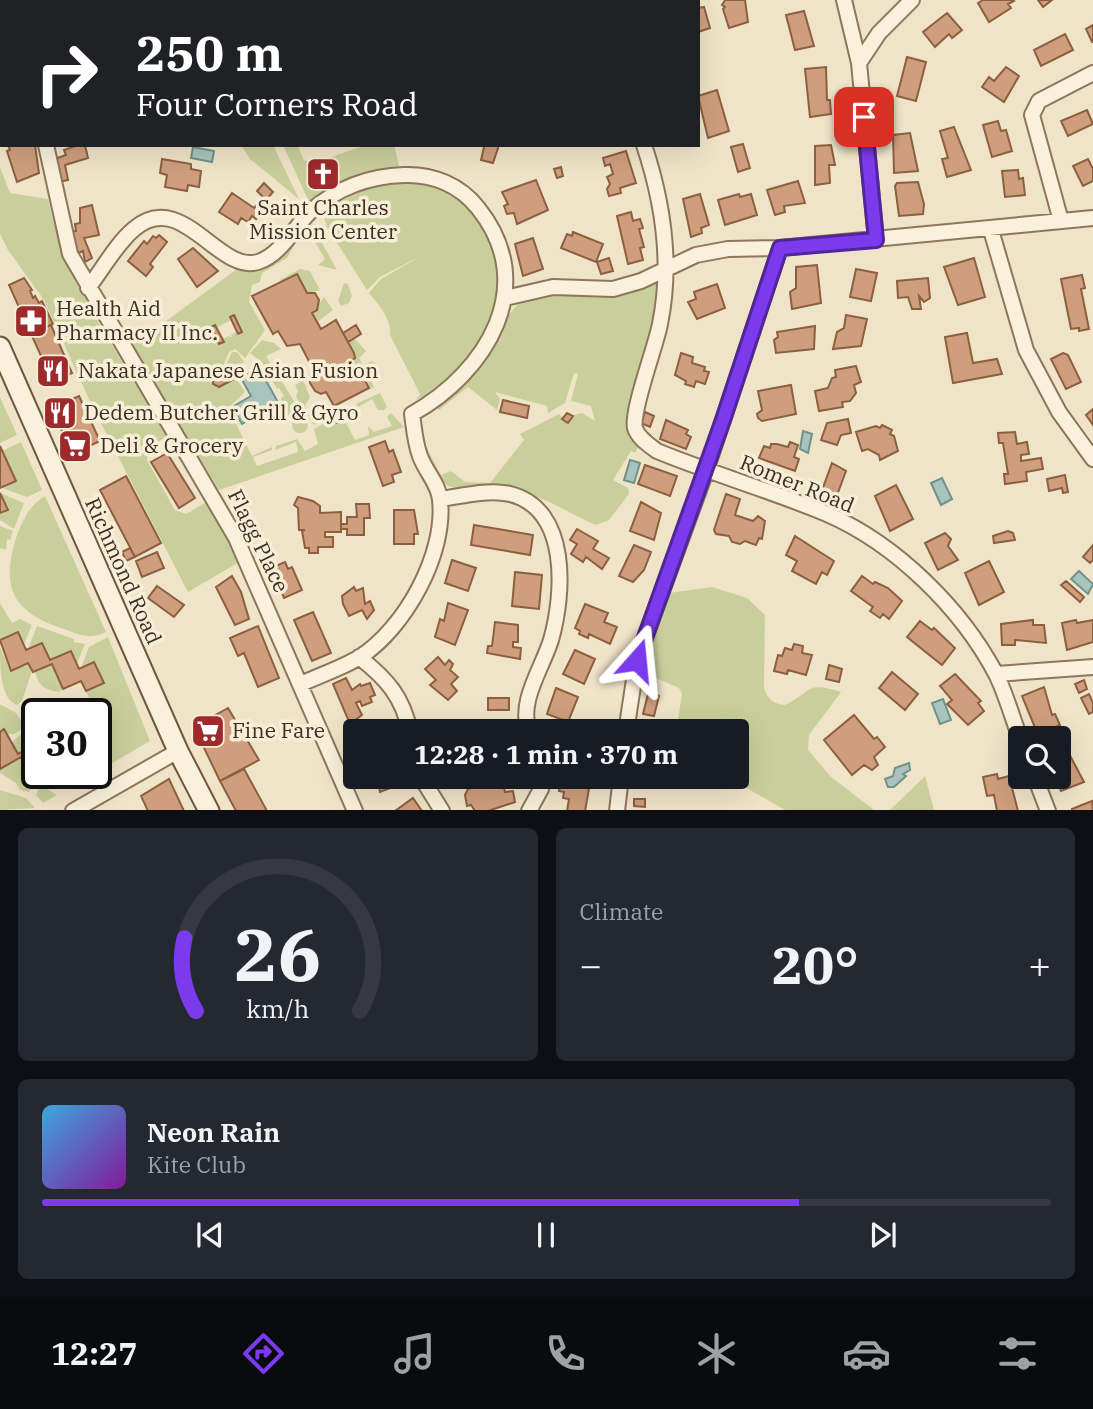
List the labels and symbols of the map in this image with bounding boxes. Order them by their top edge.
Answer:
pin [834,87,894,147]
church icon: Saint Charles Mission Center [304,155,342,193]
place label: Saint Charles Mission Center [249,193,398,245]
place label: Health Aid Pharmacy II Inc. [56,294,218,346]
pharmacy icon: Health Aid Pharmacy II Inc. [12,302,50,340]
restaurant icon: Nakata Japanese Asian Fusion [34,352,72,390]
place label: Nakata Japanese Asian Fusion [78,356,378,384]
restaurant icon: Dedem Butcher Grill & Gyro [41,394,79,432]
place label: Dedem Butcher Grill & Gyro [84,398,359,426]
supermarket icon: Deli & Grocery [56,427,94,465]
place label: Deli & Grocery [100,431,244,459]
street label: Romer Road [736,447,859,519]
street label: Flagg Place [222,484,296,597]
street label: Richmond Road [79,493,169,649]
position arrow [600,623,674,697]
speed limit sign: 30 [21,698,112,789]
supermarket icon: Fine Fare [189,712,227,750]
place label: Fine Fare [232,716,325,744]

